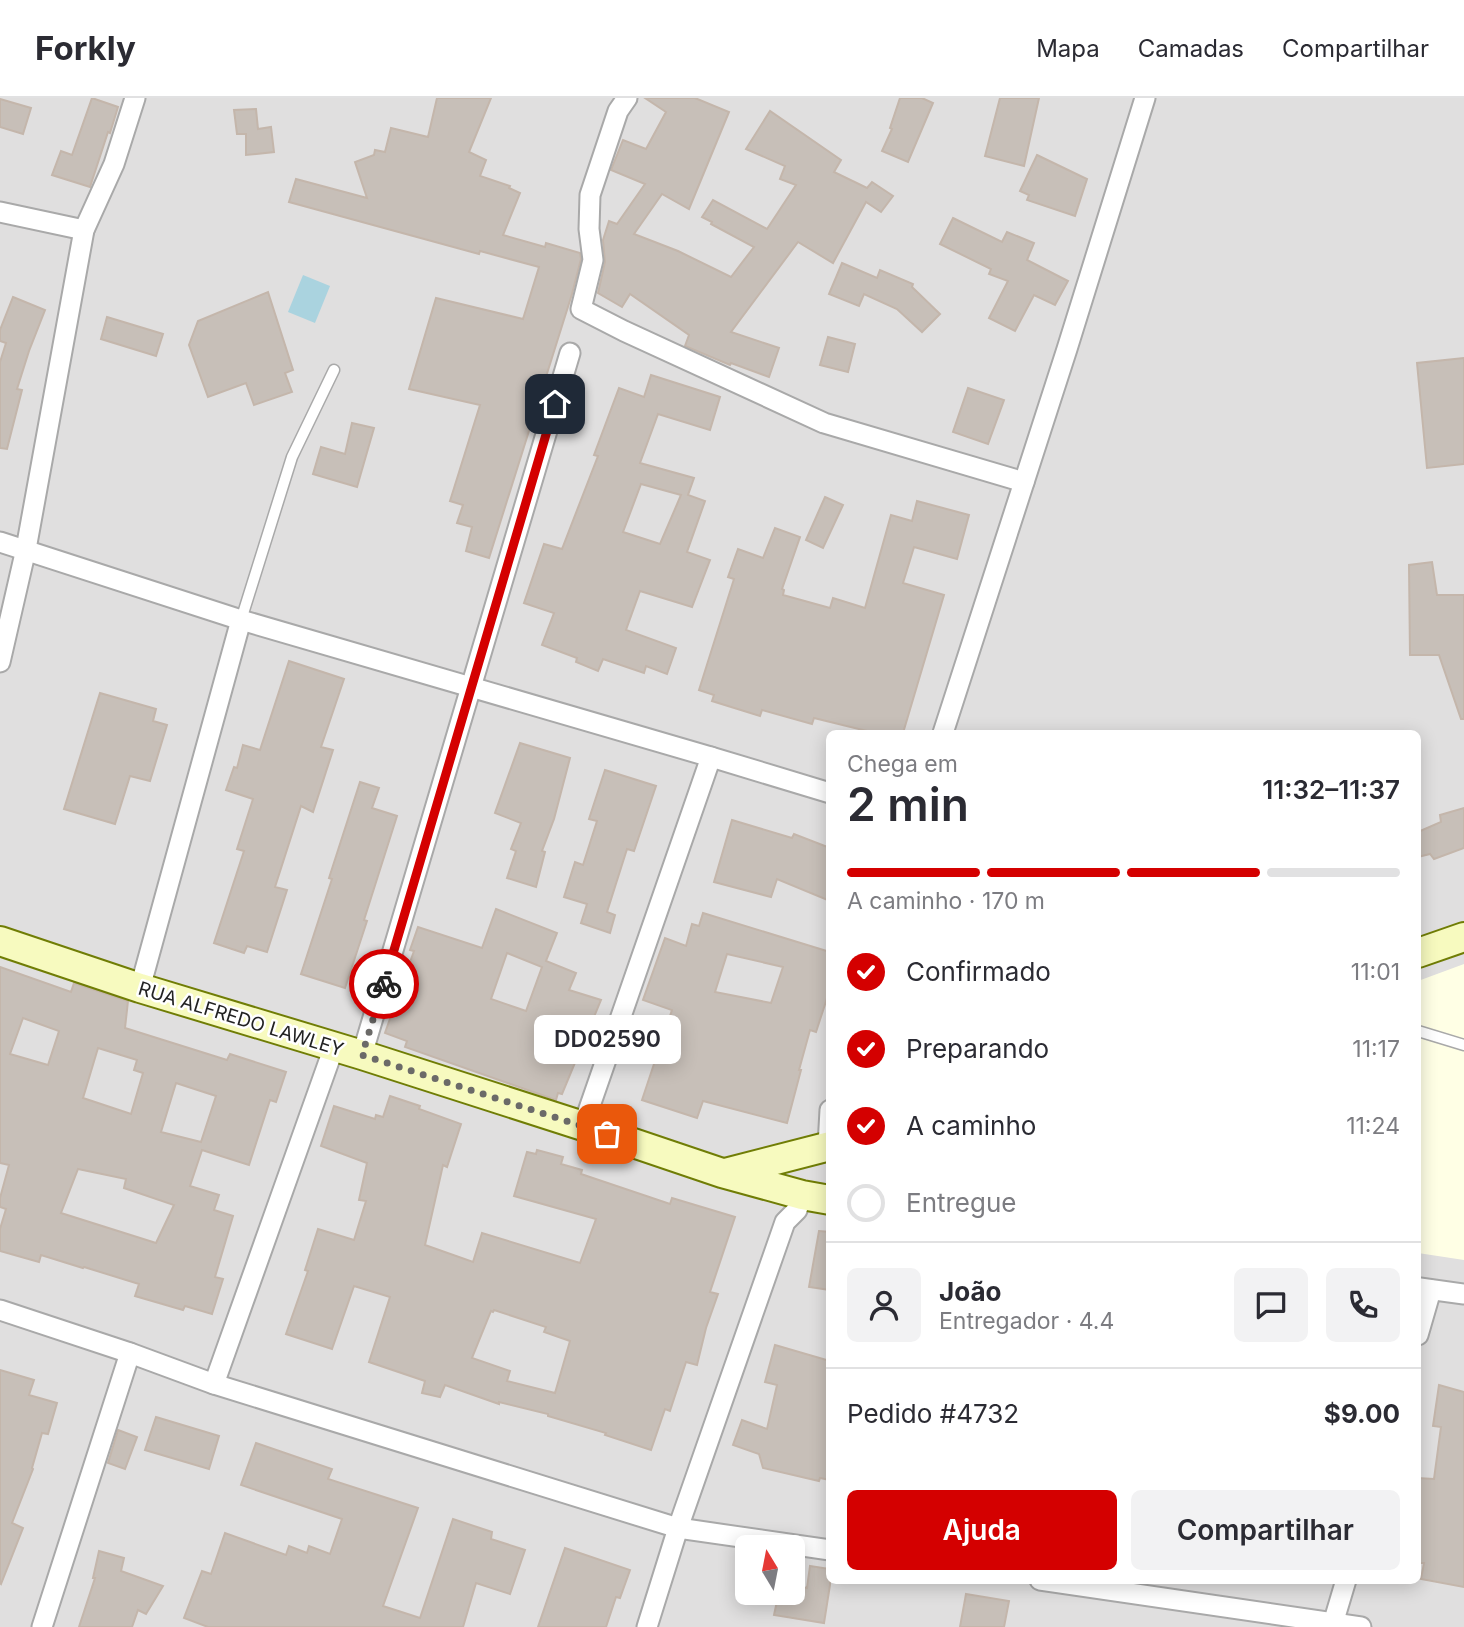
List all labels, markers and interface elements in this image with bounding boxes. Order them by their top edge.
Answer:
text: Forkly [35,28,136,68]
text: Mapa [1036,34,1100,63]
text: Camadas [1138,34,1244,63]
text: Compartilhar [1282,34,1429,63]
pin [525,374,585,434]
icon: home [536,385,574,423]
text: Chega em [847,750,958,778]
text: 11:32–11:37 [1262,774,1400,805]
text: 2 min [847,776,969,832]
text: A caminho · 170 m [847,887,1045,915]
courier [349,949,419,1019]
icon: check [847,953,885,991]
text: Confirmado [906,956,1051,987]
text: 11:01 [1351,958,1400,986]
icon: bike [365,965,403,1003]
street label: RUA ALFREDO LAWLEY [136,977,346,1061]
callout: DD02590 [534,1015,680,1064]
text: DD02590 [554,1025,661,1053]
icon: check [847,1030,885,1068]
text: Preparando [906,1033,1049,1064]
text: 11:17 [1352,1035,1400,1063]
pin [577,1104,637,1164]
icon: check [847,1107,885,1145]
text: A caminho [906,1110,1036,1141]
text: 11:24 [1346,1112,1400,1140]
icon: bag [588,1115,626,1153]
text: Entregue [906,1187,1017,1218]
button: person [847,1268,921,1342]
button: chat [1234,1268,1308,1342]
button: phone [1326,1268,1400,1342]
text: João [939,1276,1001,1307]
text: Entregador · 4.4 [939,1307,1114,1335]
text: Pedido #4732 [847,1398,1019,1429]
text: $9.00 [1324,1398,1400,1429]
button: Ajuda [847,1490,1117,1570]
button: Compartilhar [1131,1490,1400,1570]
north arrow [735,1535,805,1605]
map controls [735,1535,805,1605]

